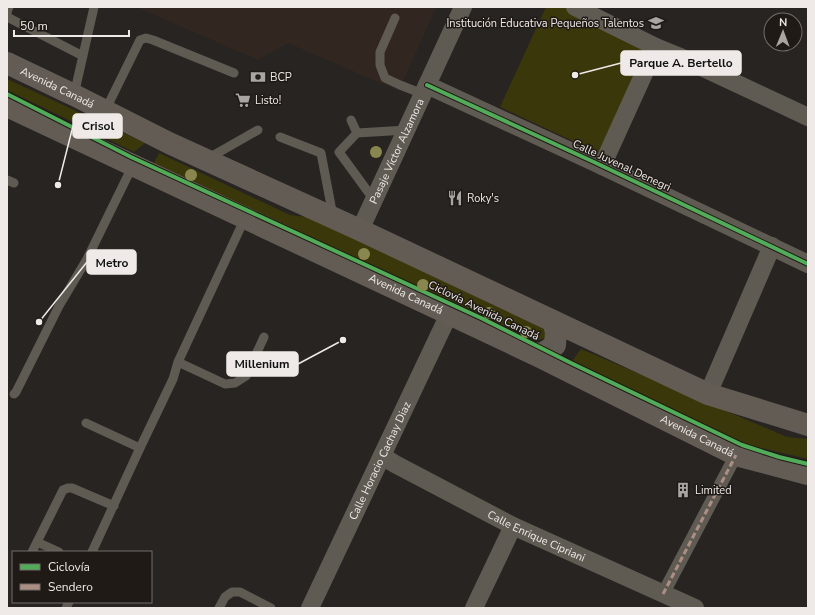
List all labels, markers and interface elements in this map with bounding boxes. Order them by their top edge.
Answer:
scale bar [14,12,129,38]
north arrow [763,12,803,52]
school or university icon: Institución Educativa Pequeños Talentos [647,14,665,32]
text: N [779,15,787,30]
place label: Institución Educativa Pequeños Talentos [446,16,644,31]
text: 50 m [20,18,48,34]
callout: Parque A. Bertello [621,51,741,75]
text: Parque A. Bertello [629,55,733,71]
street label: Avenida Canadá [18,63,97,112]
bank icon: BCP [249,68,267,86]
place label: BCP [270,70,292,85]
supermarket icon: Listo! [234,91,252,109]
place label: Listo! [255,93,281,108]
street label: Pasaje Víctor Alzamora [366,96,428,206]
callout: Crisol [73,114,122,138]
text: Crisol [82,118,114,134]
street label: Calle Juvenal Denegri [570,136,673,195]
restaurant icon: Roky's [446,189,464,207]
place label: Roky's [467,191,499,206]
callout: Metro [87,250,136,274]
text: Metro [95,255,129,271]
street label: Avenida Canadá [366,270,446,318]
street label: Ciclovía Avenida Canadá [426,277,542,344]
callout: Millenium [227,352,298,376]
text: Millenium [234,356,290,372]
street label: Calle Horacio Cachay Diaz [346,399,415,523]
street label: Avenida Canadá [658,411,737,461]
building icon: Limited [674,481,692,499]
place label: Limited [695,483,732,498]
street label: Calle Enrique Cipriani [485,507,588,566]
legend [12,551,152,603]
text: Ciclovía [48,559,90,575]
text: Sendero [48,579,93,595]

